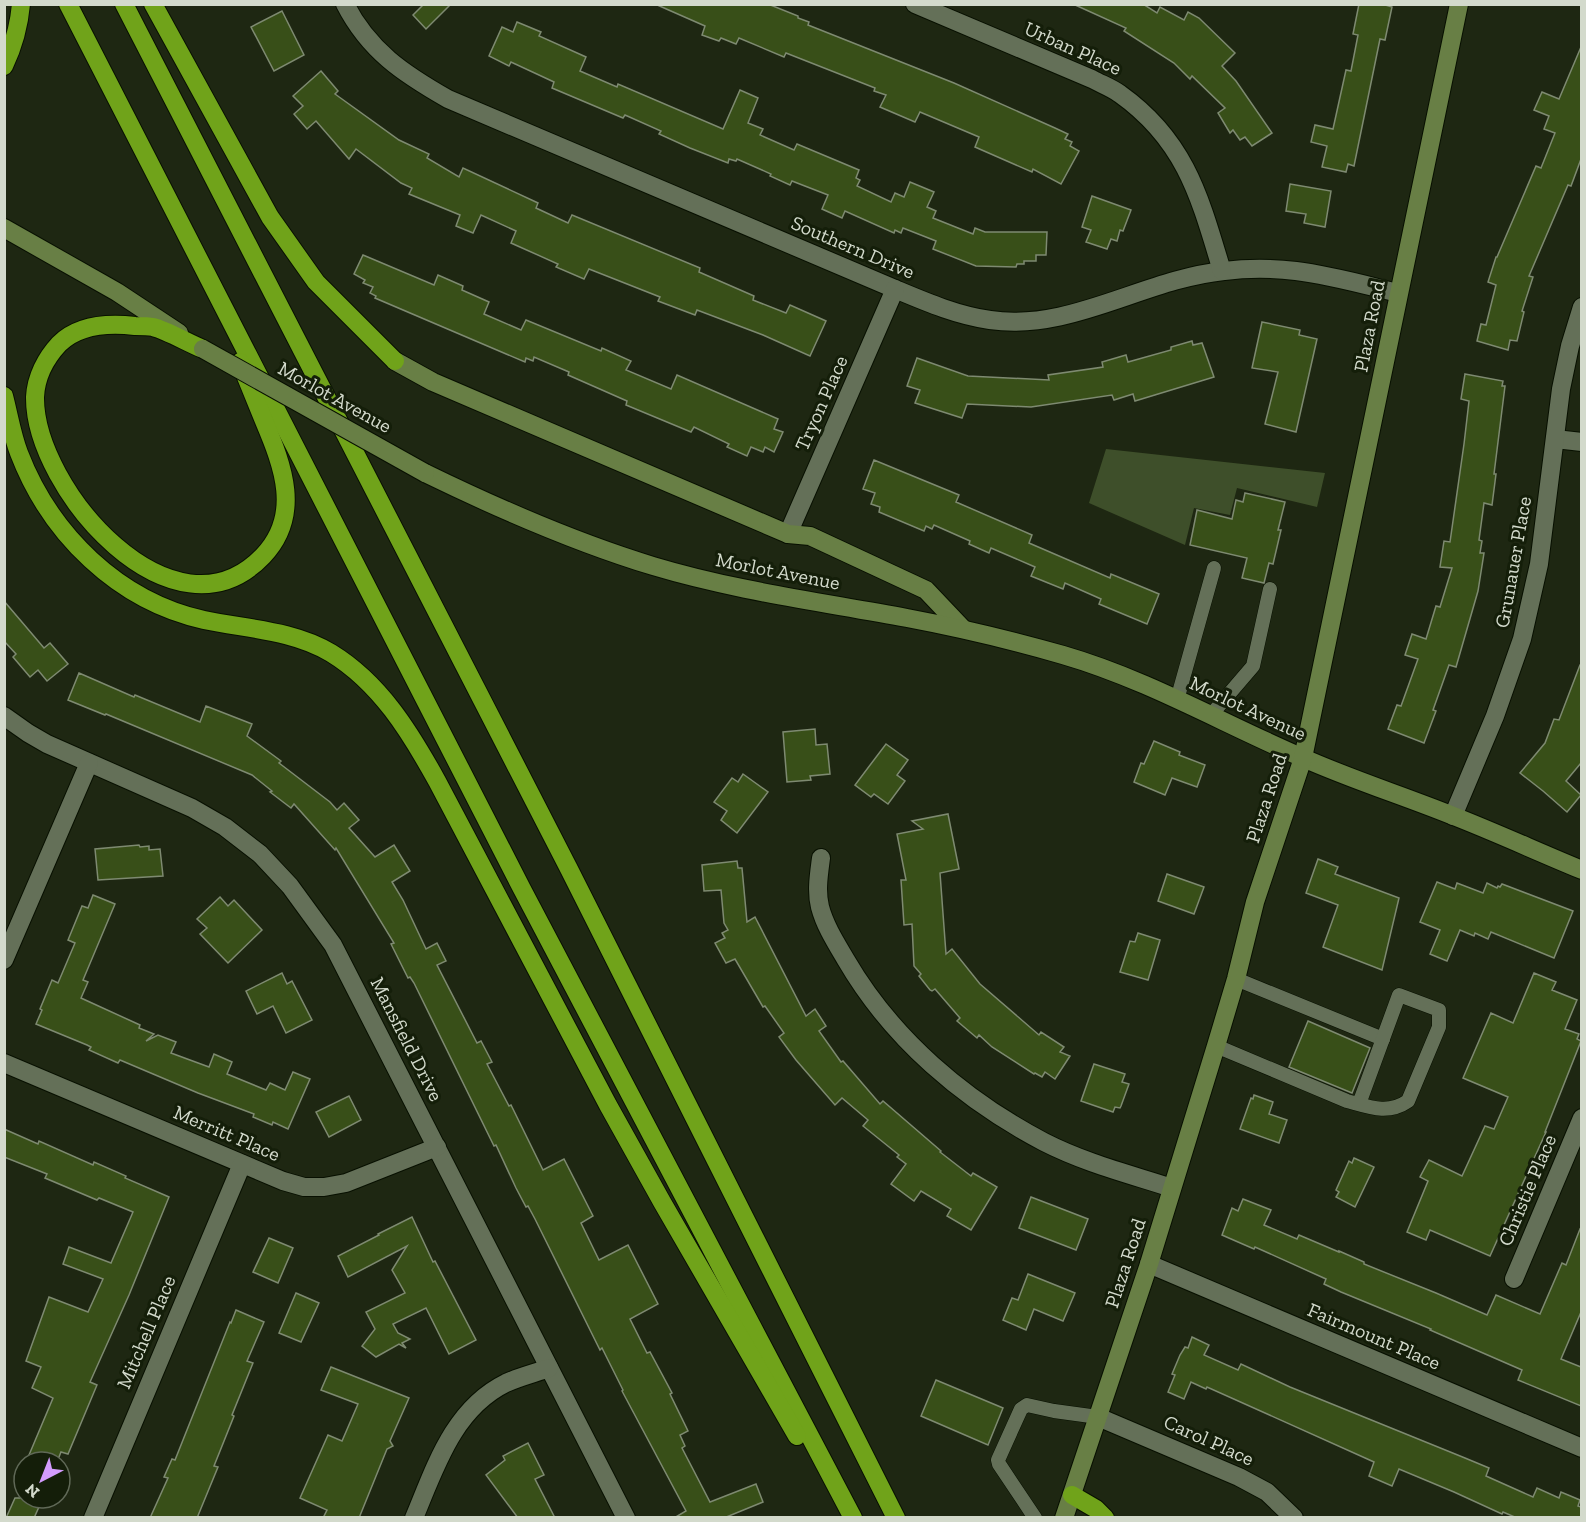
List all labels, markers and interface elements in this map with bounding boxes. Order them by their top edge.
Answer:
street label: Urban Place [1021,16,1125,80]
street label: Southern Drive [788,210,918,284]
street label: Plaza Road [1348,278,1390,374]
street label: Tryon Place [789,352,853,454]
street label: Morlot Avenue [274,356,396,438]
street label: Grunauer Place [1490,494,1536,630]
street label: Morlot Avenue [714,547,842,595]
street label: Morlot Avenue [1186,670,1310,746]
street label: Plaza Road [1240,750,1292,846]
street label: Mansfield Drive [365,973,449,1105]
street label: Merritt Place [170,1100,284,1166]
street label: Christie Place [1493,1131,1561,1249]
street label: Plaza Road [1099,1215,1151,1311]
street label: Mitchell Place [111,1272,181,1392]
street label: Fairmount Place [1304,1297,1444,1375]
street label: Carol Place [1160,1409,1258,1471]
north arrow [12,1450,72,1510]
text: N [21,1480,43,1502]

